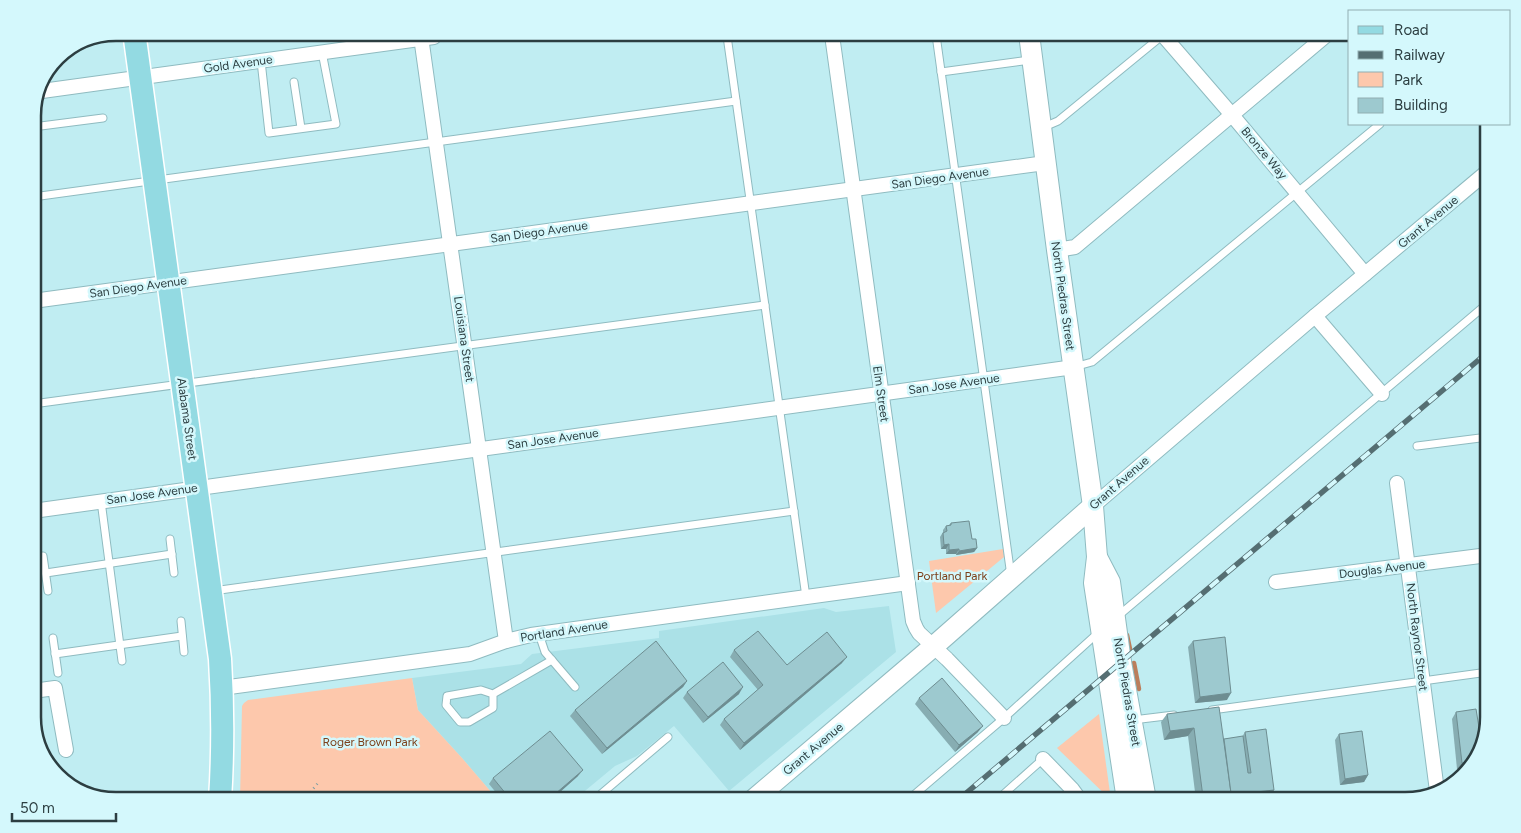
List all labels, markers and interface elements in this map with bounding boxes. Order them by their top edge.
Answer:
legend [1348,10,1511,125]
text: Road [1394,21,1429,39]
text: Railway [1394,46,1445,64]
street label: Gold Avenue [203,52,274,76]
text: Park [1394,71,1423,89]
text: Building [1394,96,1448,114]
street label: Bronze Way [1238,124,1290,182]
street label: San Diego Avenue [890,164,990,192]
street label: Grant Avenue [1395,193,1461,251]
street label: San Diego Avenue [489,218,589,246]
street label: North Piedras Street [1048,240,1078,352]
street label: San Diego Avenue [88,273,188,301]
street label: Louisiana Street [451,295,477,383]
street label: Elm Street [870,365,892,423]
street label: San Jose Avenue [907,371,1001,397]
street label: Alabama Street [174,377,200,461]
street label: San Jose Avenue [506,426,600,452]
street label: Grant Avenue [1086,453,1152,513]
street label: San Jose Avenue [105,481,199,507]
street label: Douglas Avenue [1338,557,1426,581]
park label: Portland Park [917,569,988,583]
street label: North Raynor Street [1403,582,1431,692]
street label: Portland Avenue [519,617,609,645]
street label: North Piedras Street [1111,637,1144,748]
street label: Grant Avenue [780,720,846,778]
park label: Roger Brown Park [322,735,418,749]
scale bar [12,790,116,822]
text: 50 m [20,799,55,817]

